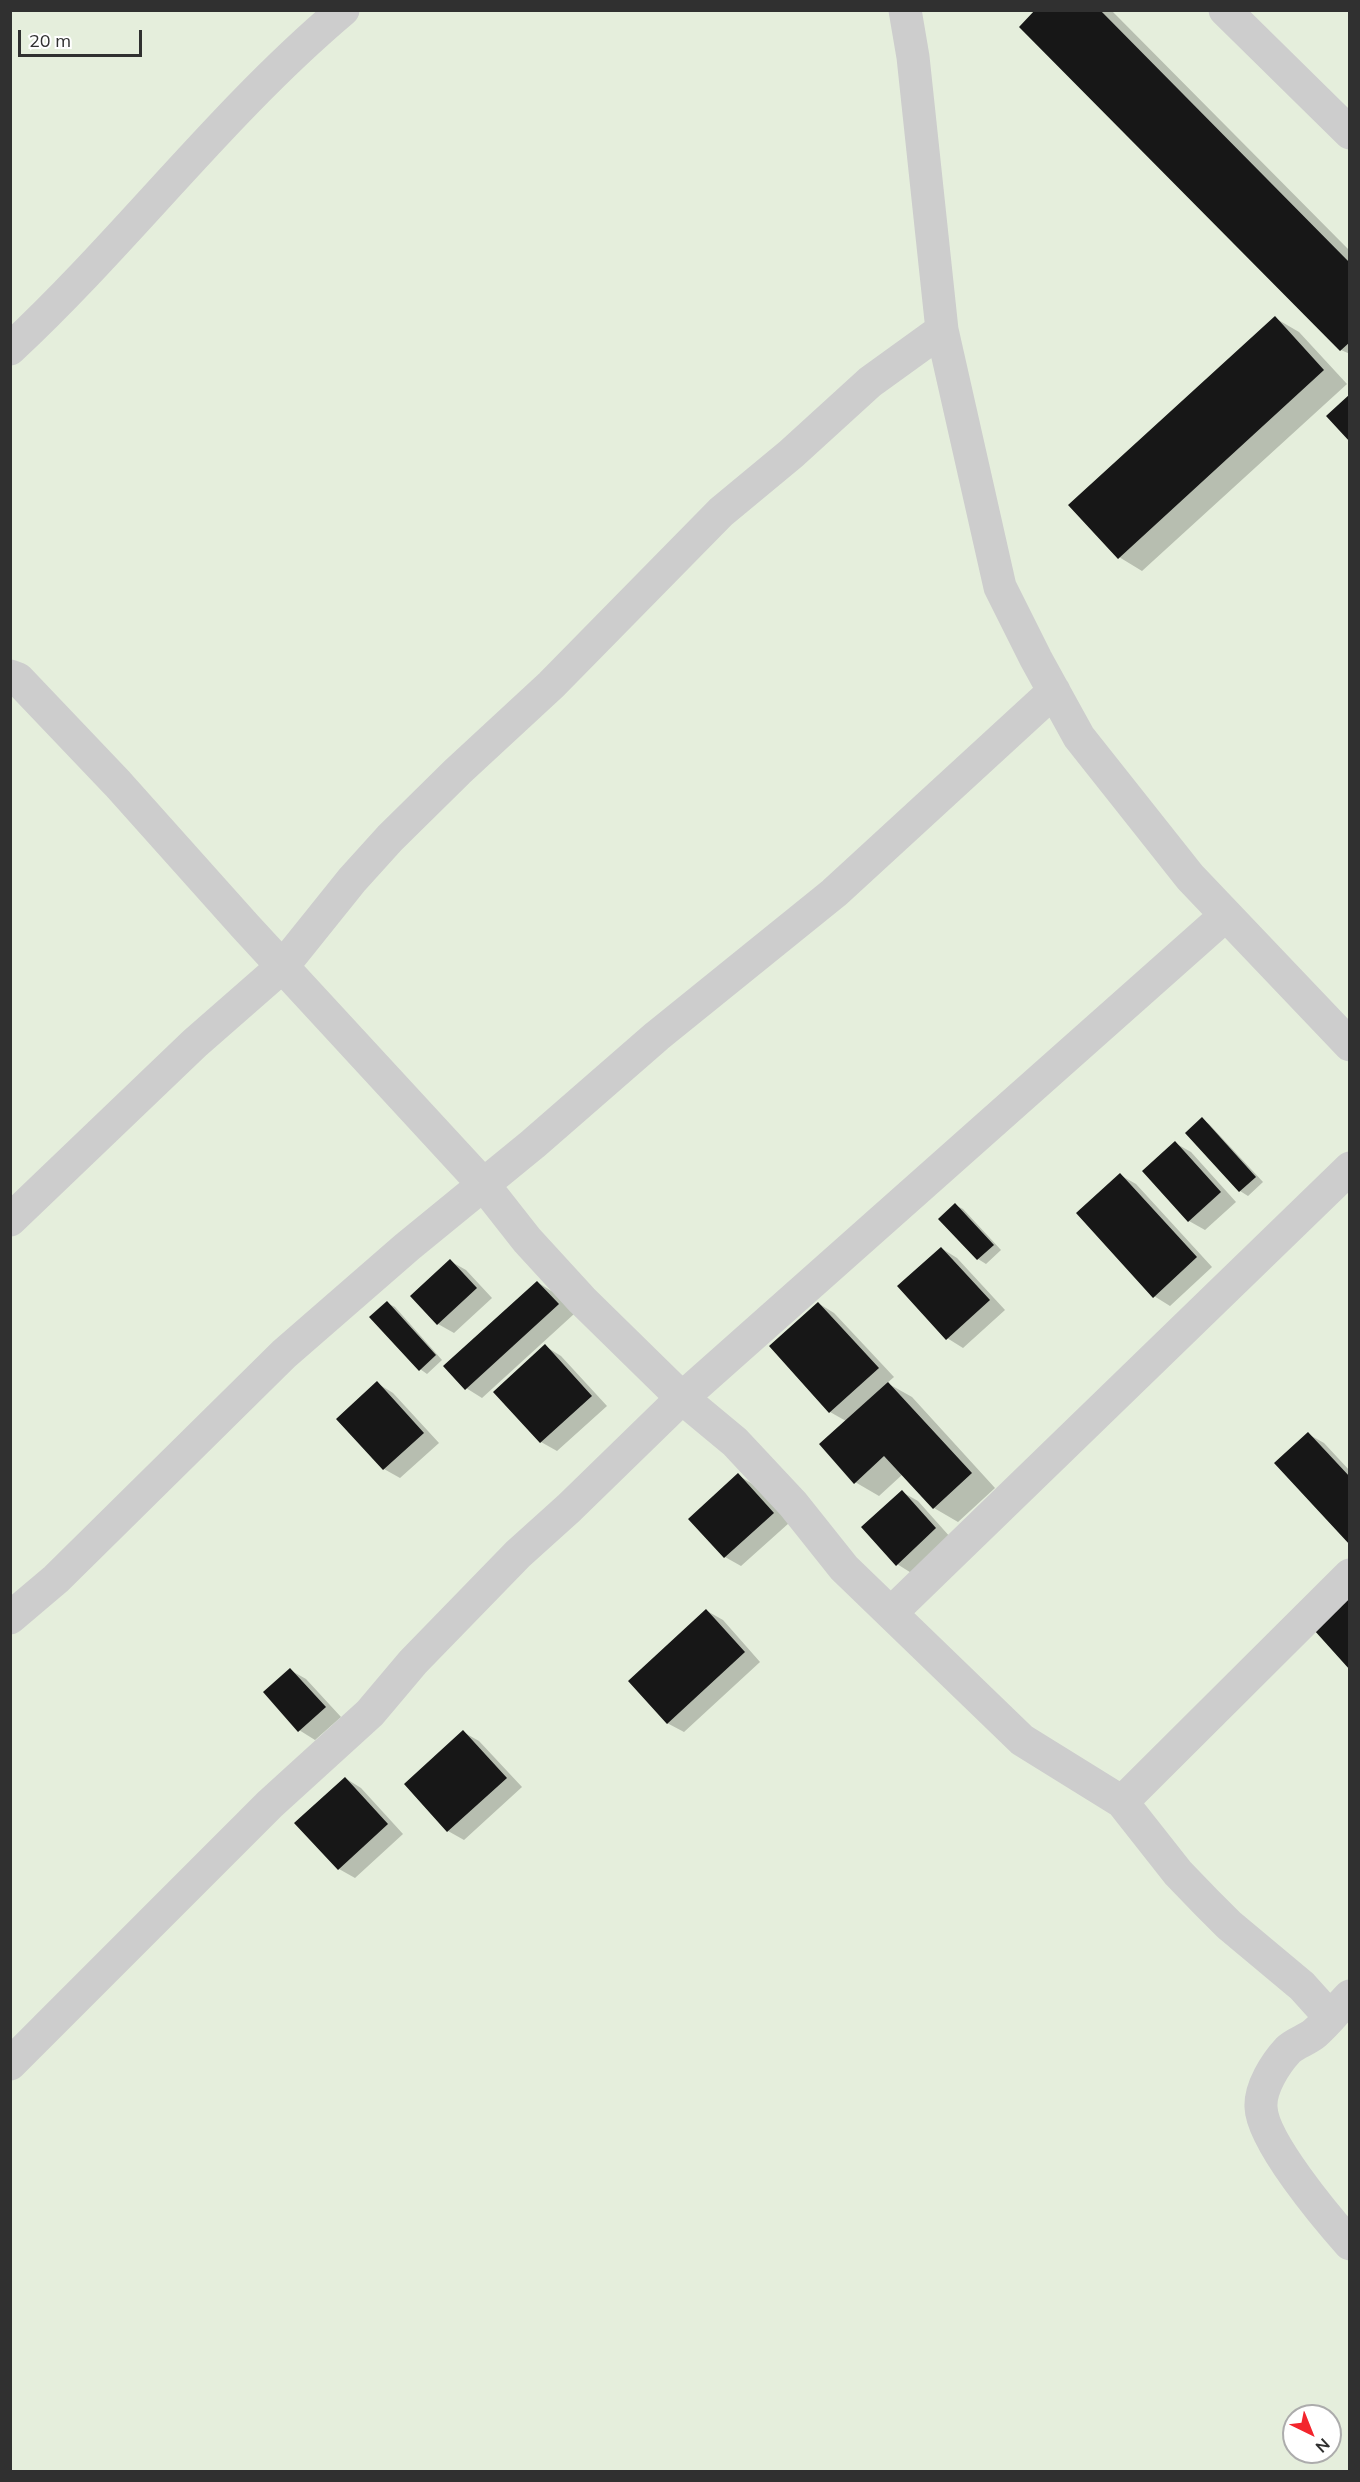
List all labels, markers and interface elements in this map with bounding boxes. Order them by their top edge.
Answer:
scale bar [21,18,146,56]
text: 20 m [29,29,71,52]
north arrow [1282,2404,1342,2464]
text: N [1312,2434,1334,2457]

